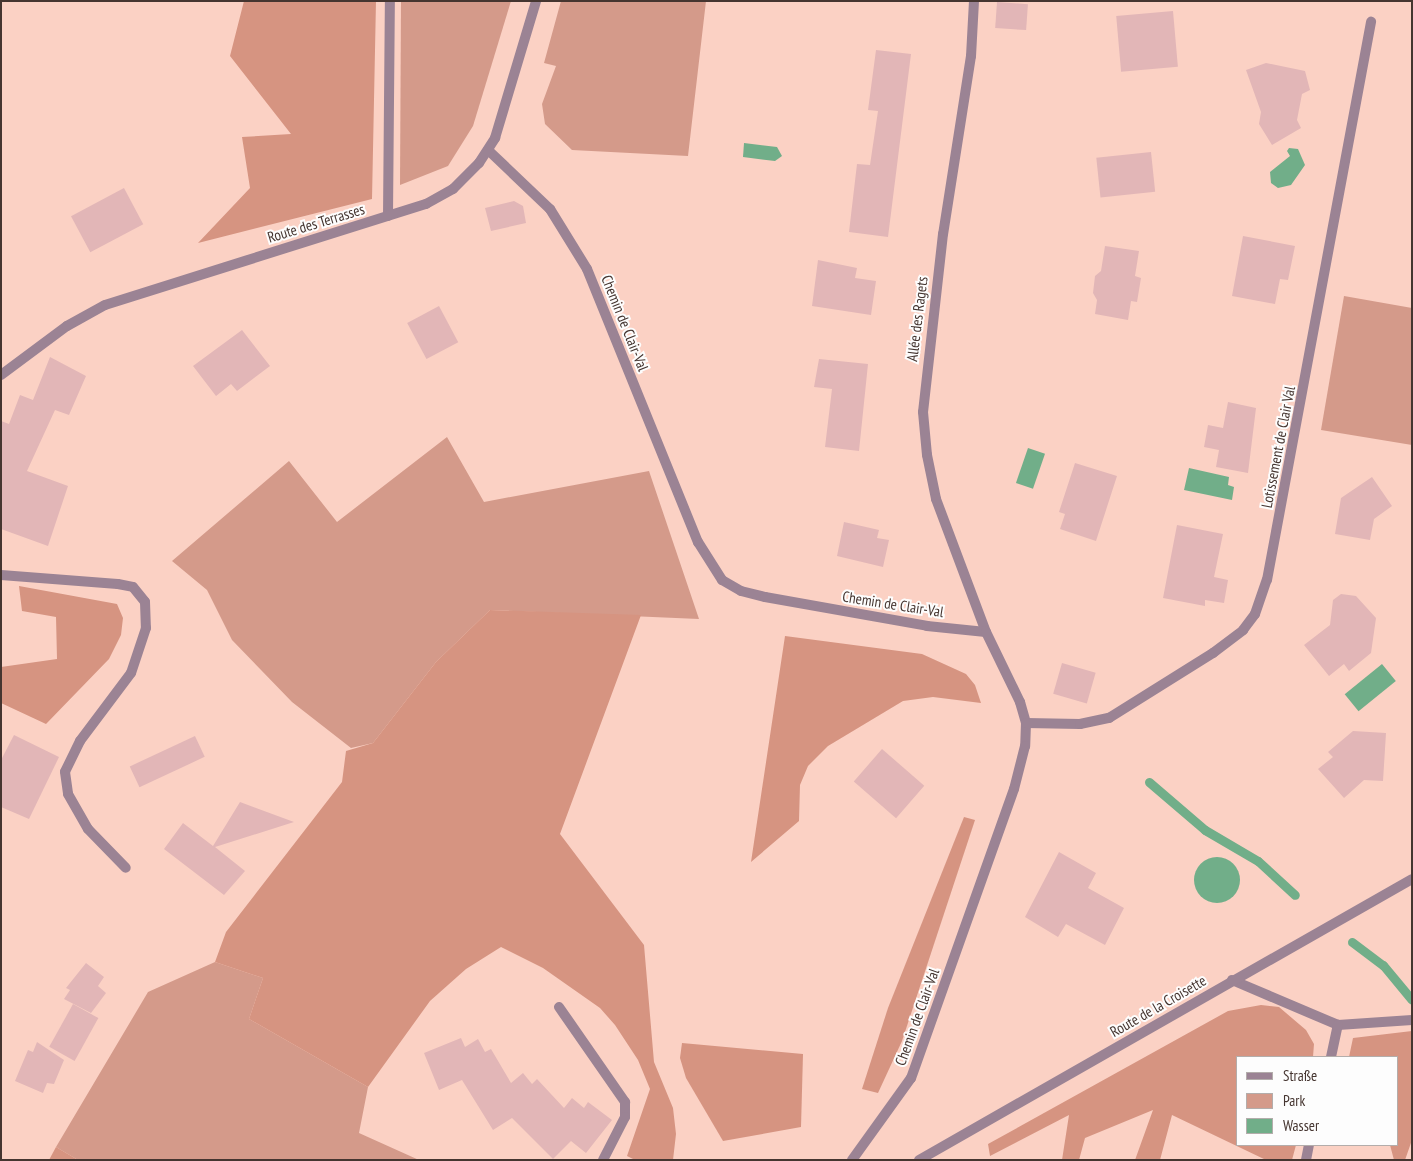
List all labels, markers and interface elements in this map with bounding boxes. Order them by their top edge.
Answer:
street label: Route des Terrasses [265,200,367,246]
street label: Chemin de Clair-Val [598,272,652,374]
street label: Allée des Ragets [903,275,931,363]
street label: Lotissement de Clair Val [1257,384,1299,510]
street label: Chemin de Clair-Val [841,587,945,621]
street label: Chemin de Clair-Val [891,966,943,1068]
street label: Route de la Croisette [1107,971,1209,1041]
legend [1236,1056,1398,1146]
text: Straße [1283,1066,1317,1085]
text: Park [1283,1091,1305,1110]
text: Wasser [1283,1116,1319,1135]

